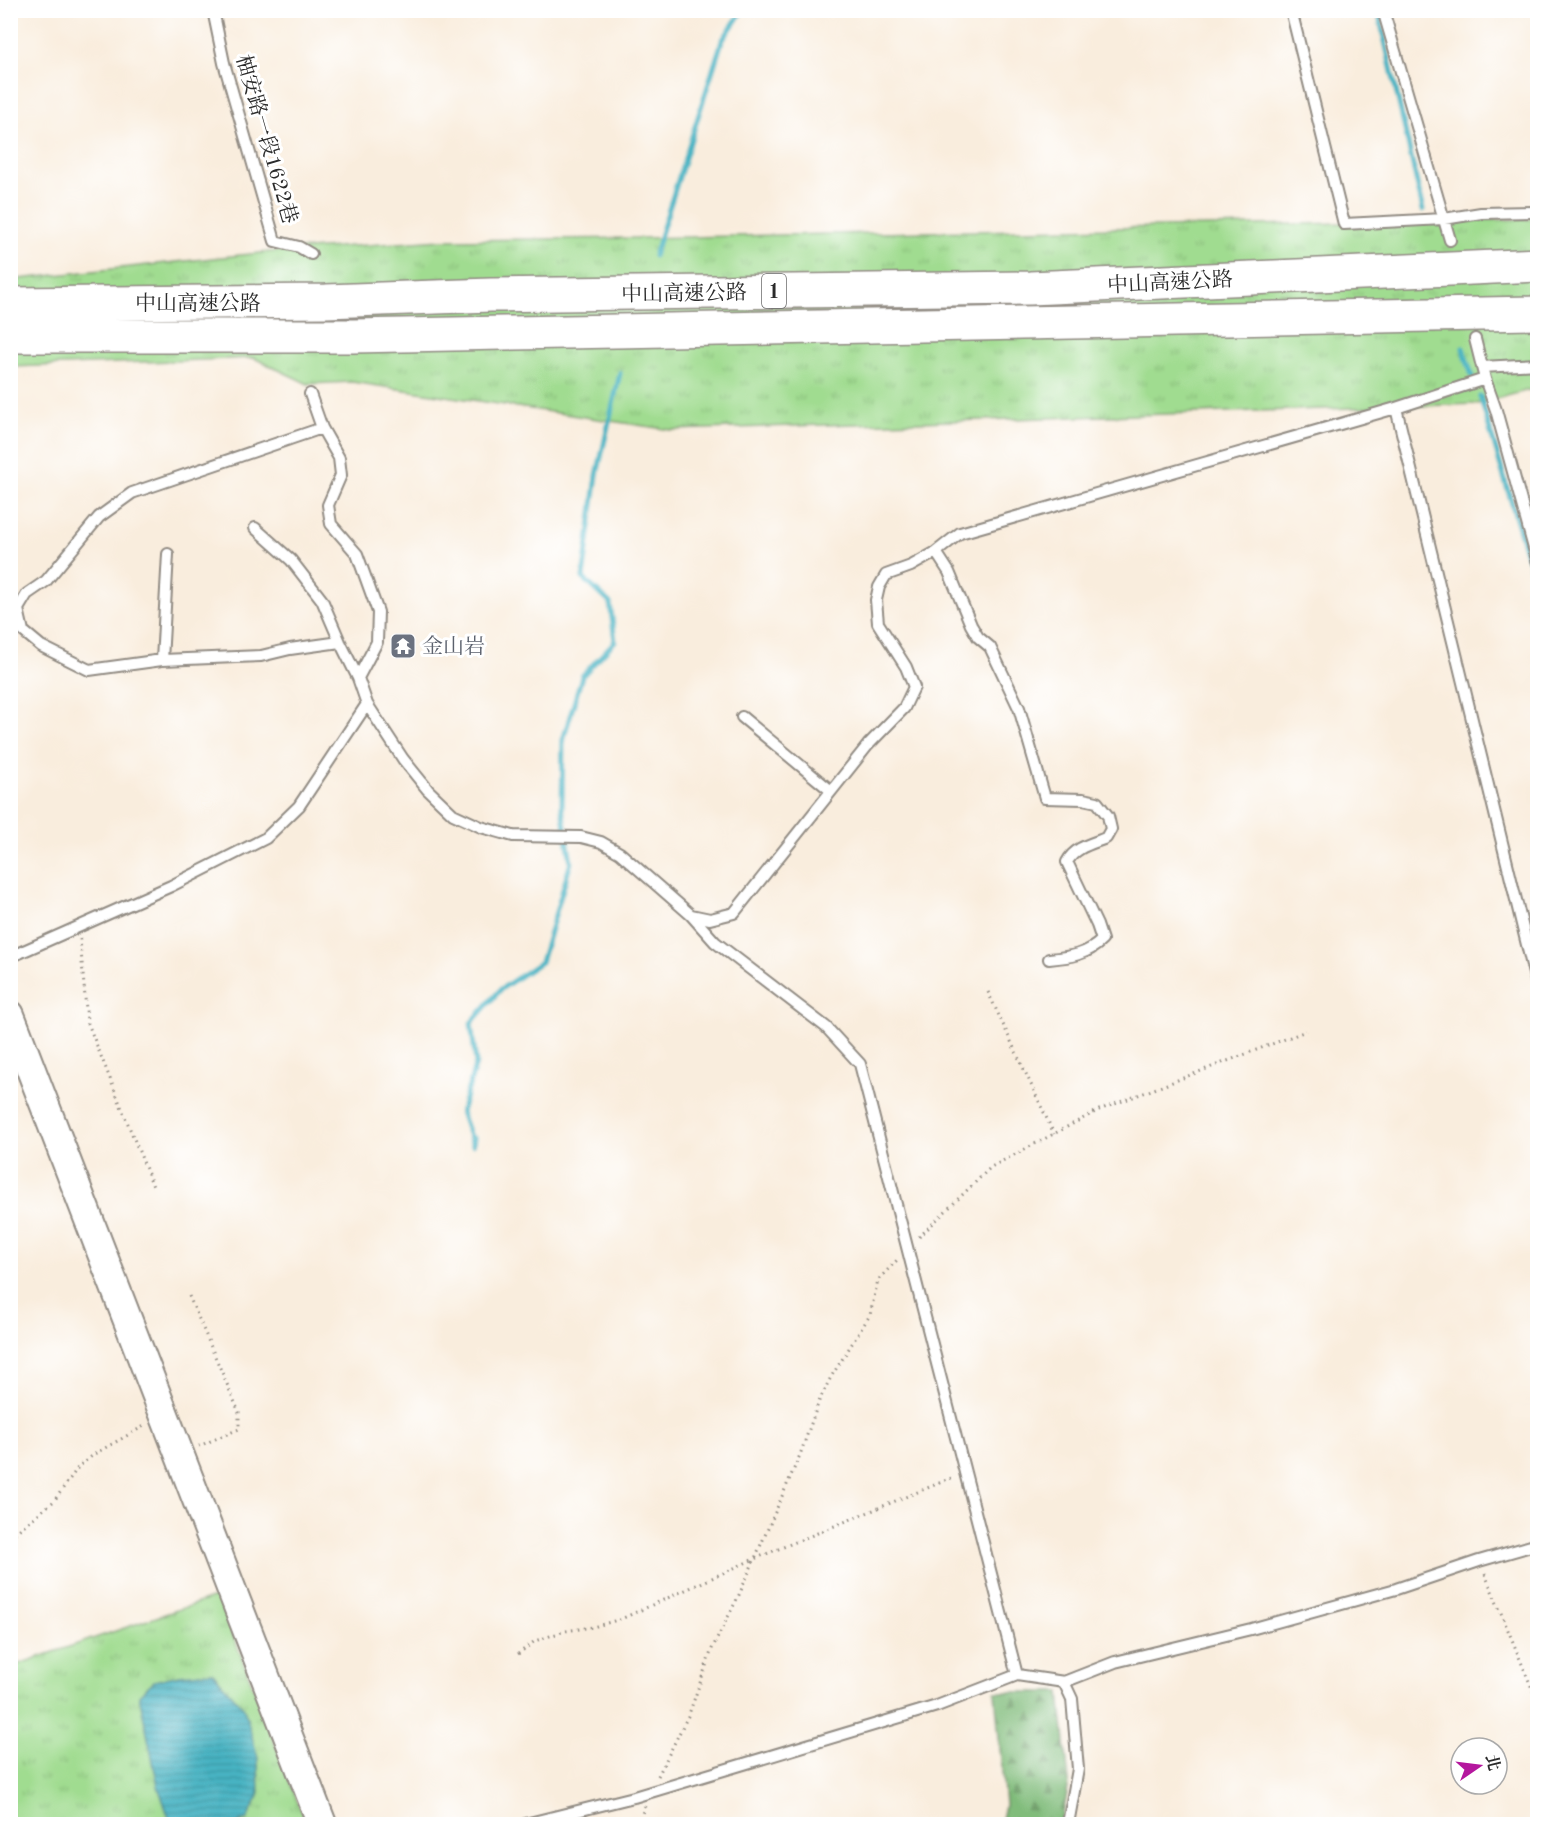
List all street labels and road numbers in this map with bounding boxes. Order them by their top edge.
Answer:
street label: 柚安路一段1622巷 [231,52,302,226]
street label: 中山高速公路 [1106,267,1234,297]
road number: 1 [762,274,786,308]
street label: 中山高速公路 [621,280,747,306]
street label: 中山高速公路 [135,291,261,315]

